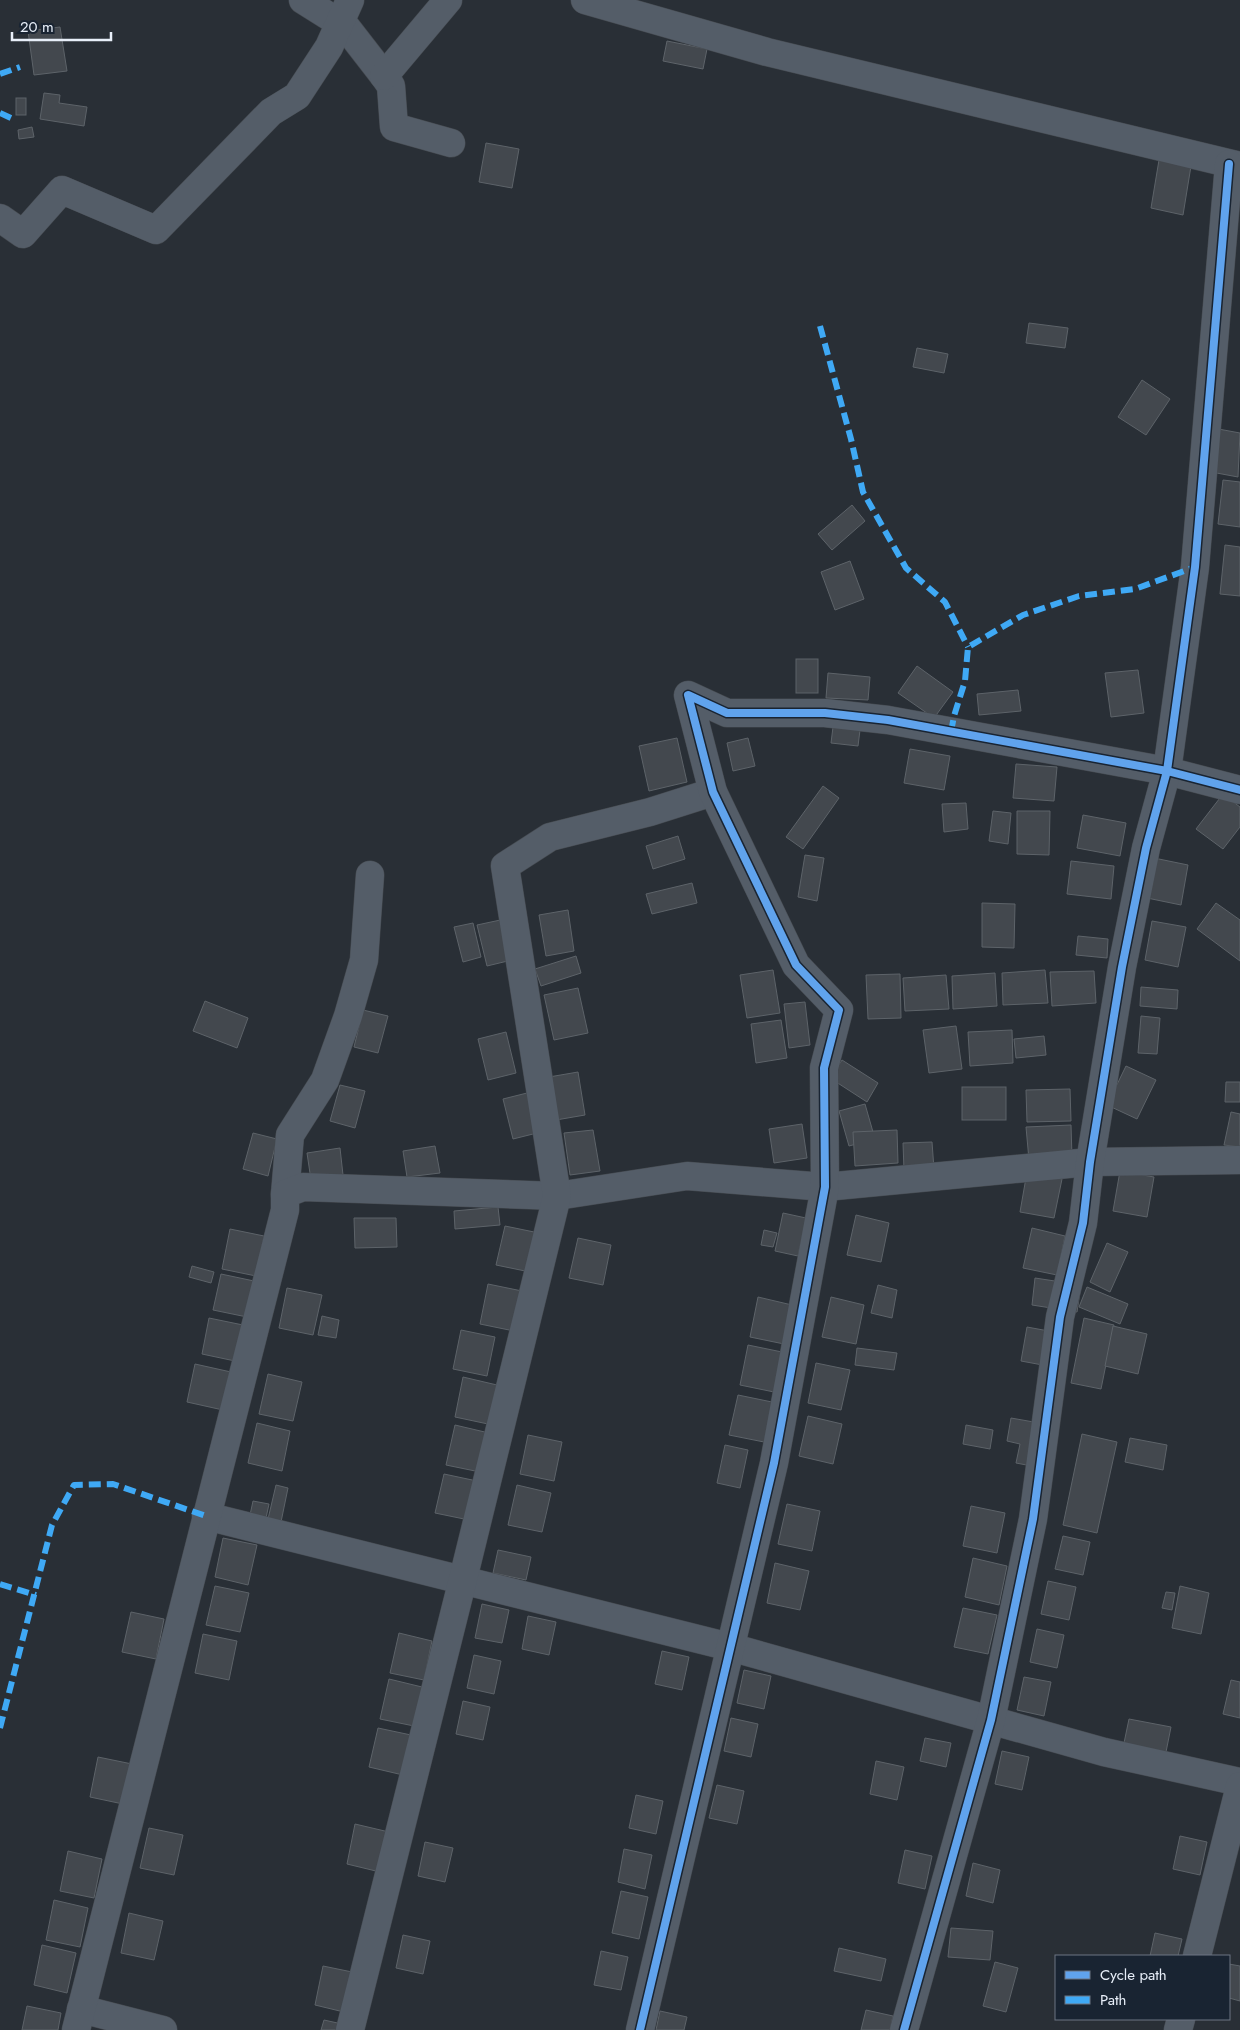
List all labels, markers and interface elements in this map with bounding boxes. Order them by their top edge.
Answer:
scale bar [12,10,111,42]
text: 20 m [20,16,54,38]
legend [1055,1955,1230,2020]
text: Cycle path [1100,1964,1167,1986]
text: Path [1100,1989,1126,2011]

